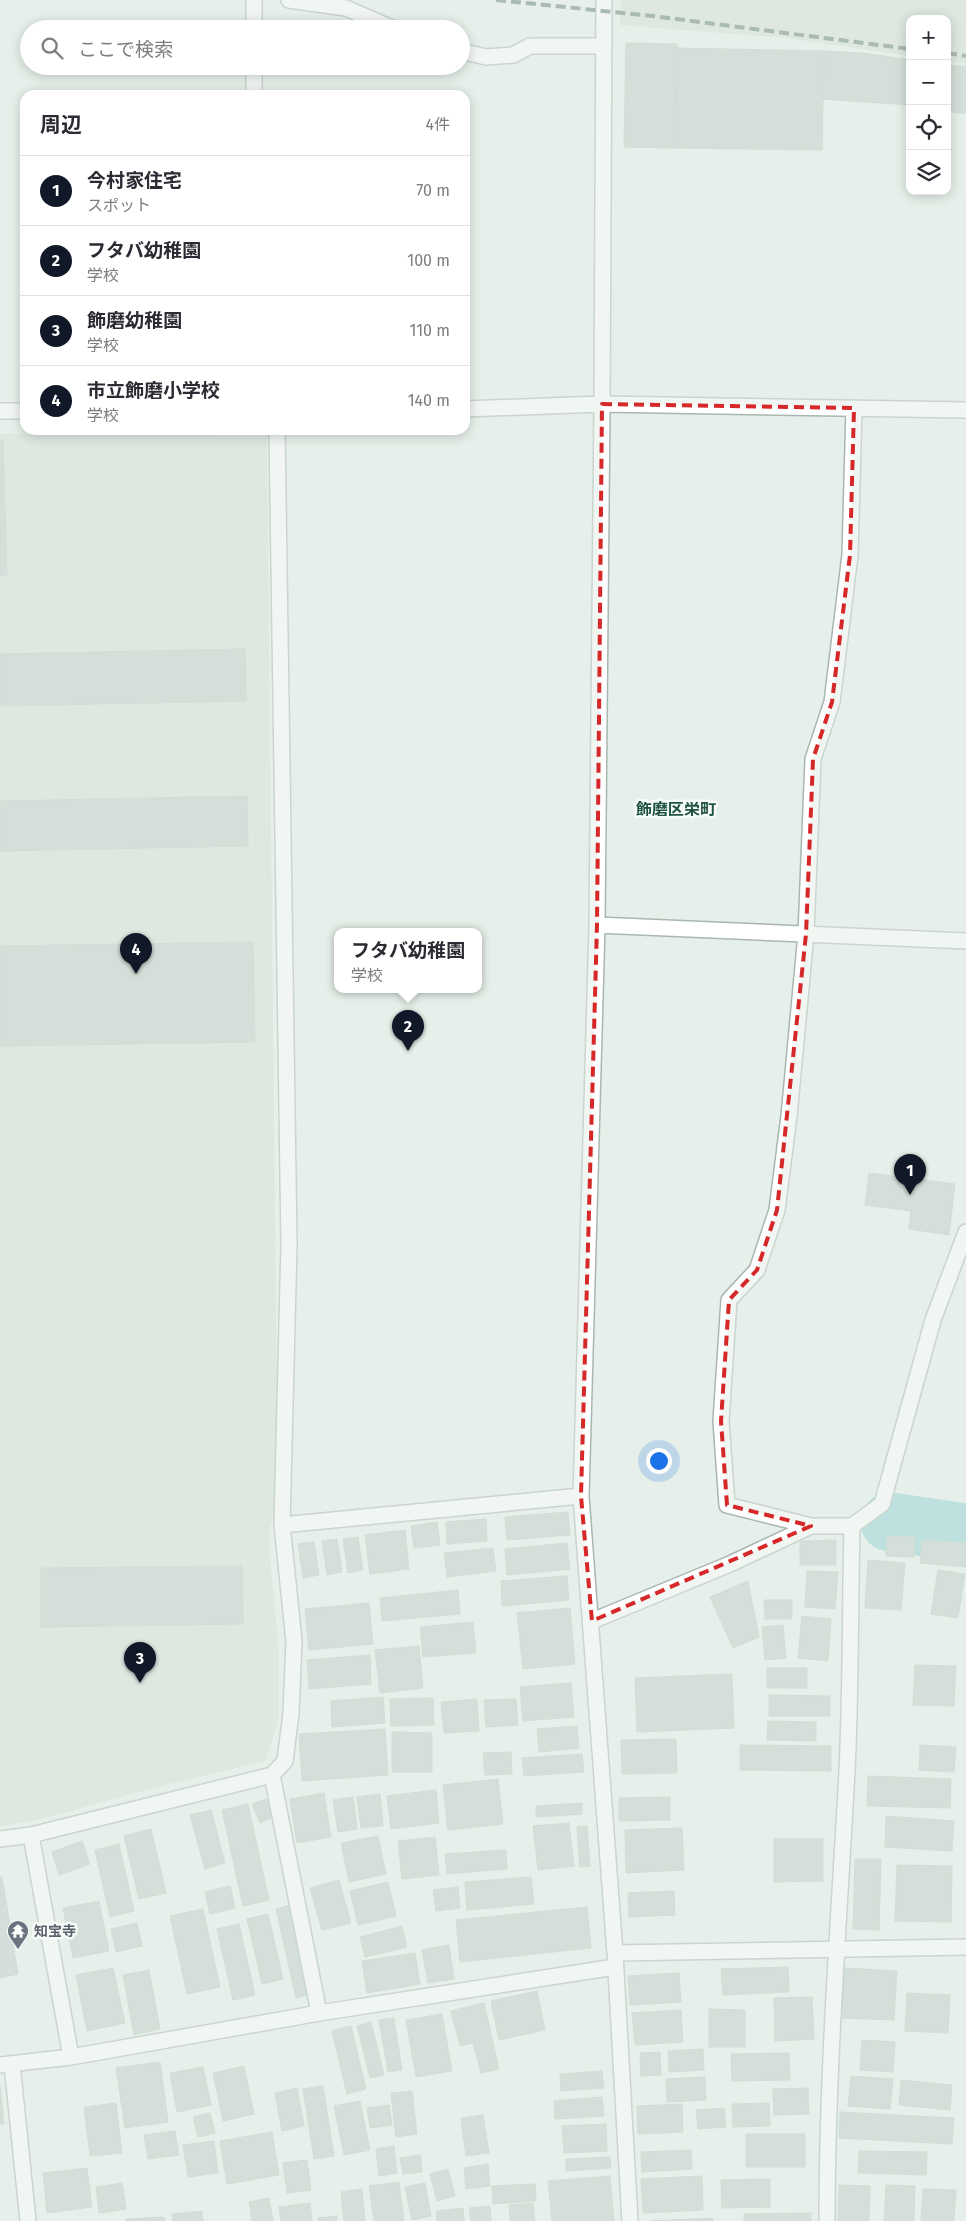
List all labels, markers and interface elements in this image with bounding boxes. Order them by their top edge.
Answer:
map controls [906,15,951,195]
button: + [906,15,951,60]
search box [20,20,470,75]
icon: search [38,34,66,62]
text: ここで検索 [78,38,173,61]
button: − [906,60,951,105]
button: locate [906,105,951,150]
text: 周辺 [40,112,82,138]
text: 4件 [425,115,450,134]
button: layers [906,150,951,195]
text: 今村家住宅 [87,169,182,192]
text: 1 [52,181,60,200]
text: 70 m [416,181,450,200]
text: スポット [87,196,151,215]
text: フタバ幼稚園 [87,239,201,262]
text: 2 [52,251,60,270]
text: 100 m [407,251,450,270]
text: 学校 [87,266,119,285]
text: 飾磨幼稚園 [87,309,182,332]
text: 3 [52,321,60,340]
text: 110 m [409,321,450,340]
text: 学校 [87,336,119,355]
text: 市立飾磨小学校 [87,379,220,402]
text: 4 [51,391,61,410]
text: 140 m [408,391,450,410]
text: 学校 [87,406,119,425]
district label: 飾磨区栄町 [636,800,716,819]
popup [334,928,482,993]
pin: 4 [120,933,152,974]
text: フタバ幼稚園 [351,939,465,962]
text: 学校 [351,966,383,985]
pin: 2 [392,1010,424,1051]
pin: 1 [894,1154,926,1195]
your location [646,1448,672,1474]
pin: 3 [124,1642,156,1683]
temple icon: 知宝寺 [6,1919,30,1950]
place label: 知宝寺 [34,1923,76,1940]

